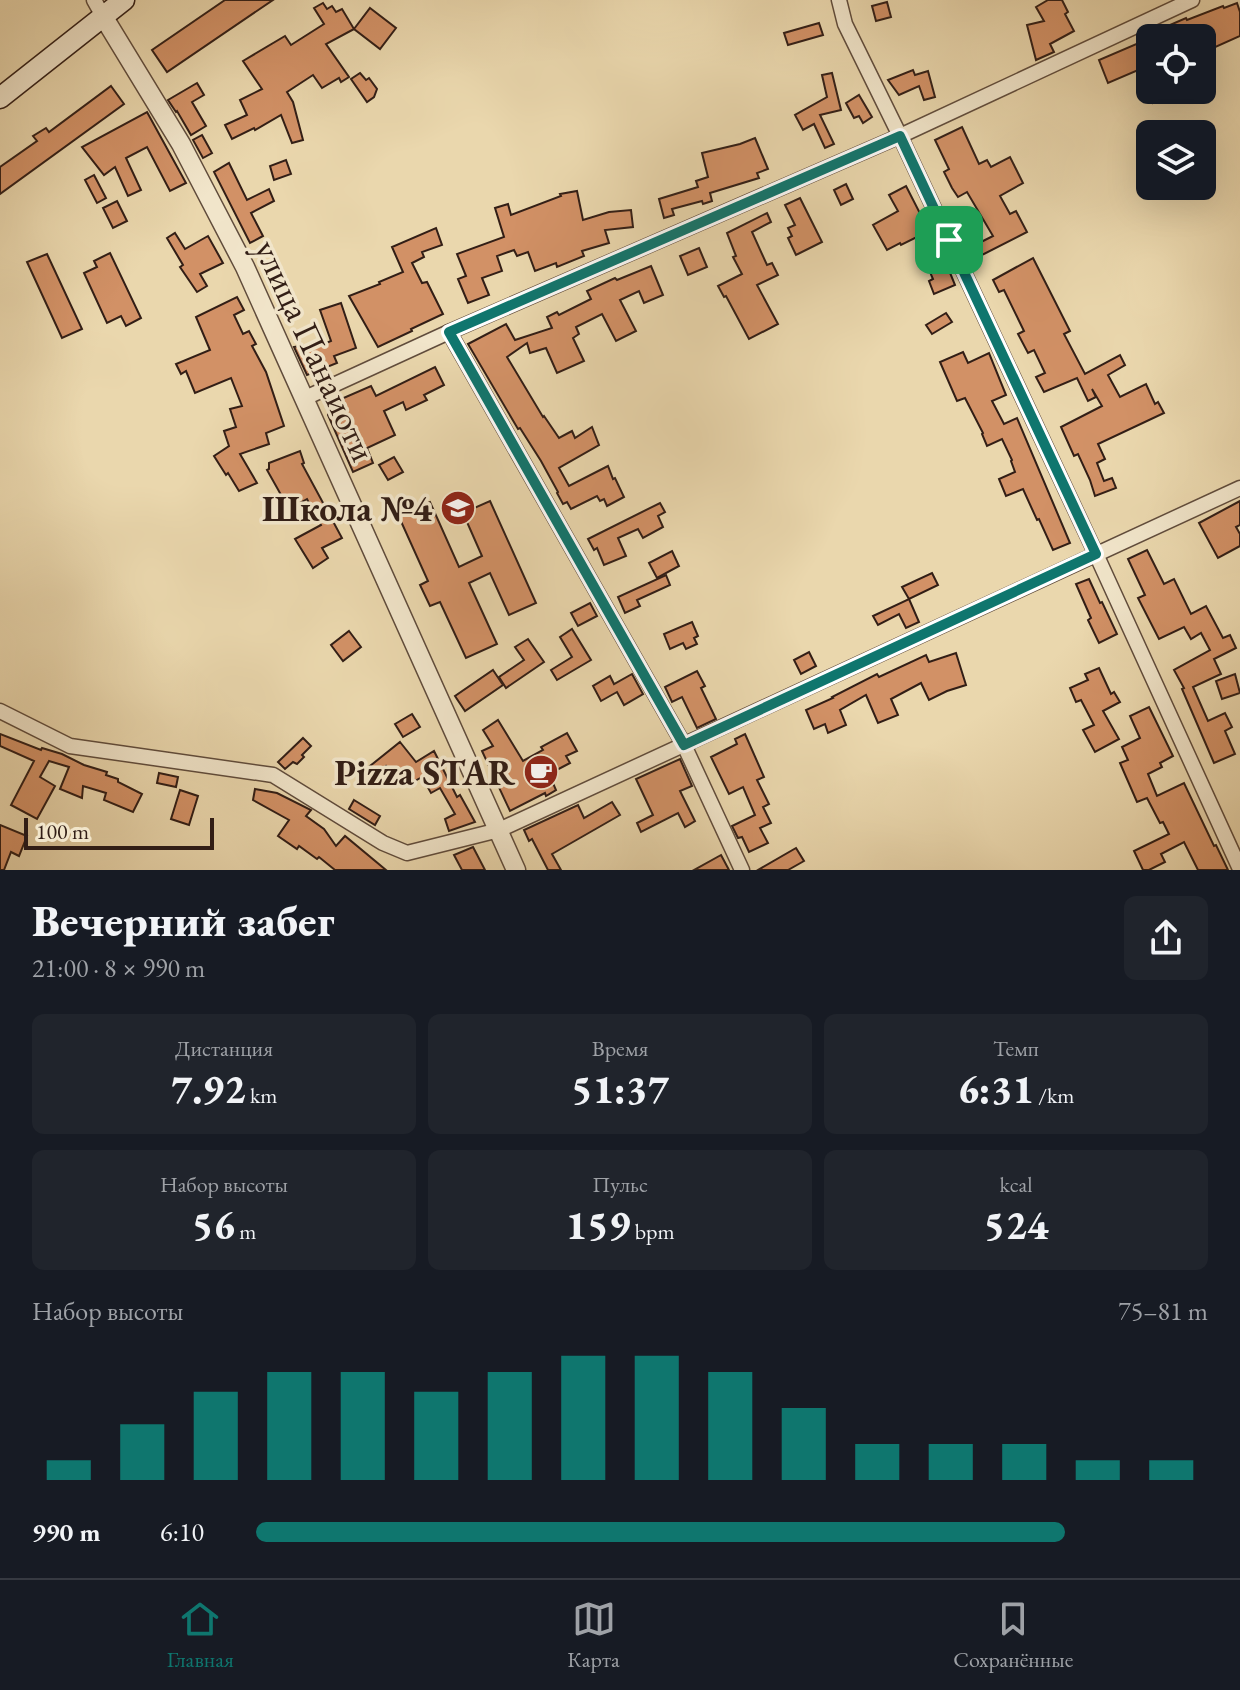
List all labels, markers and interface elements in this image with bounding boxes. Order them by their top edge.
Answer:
map controls [1136,24,1216,200]
button: locate [1136,24,1216,104]
button: layers [1136,120,1216,200]
pin [915,206,983,274]
icon: arrive [927,218,971,262]
street label: улица Панаиоти [244,232,387,469]
place label: Школа №4 [262,485,433,532]
school or university icon: Школа №4 [439,489,477,527]
place label: Pizza STAR [334,749,516,796]
cafe icon: Pizza STAR [522,753,560,791]
scale bar [24,814,214,850]
text: 100 m [36,817,89,846]
text: Вечерний забег [32,892,335,949]
button: share [1124,896,1208,980]
text: 21:00 · 8 × 990 m [32,951,205,985]
text: Дистанция [175,1034,273,1063]
text: Время [592,1034,648,1063]
text: Темп [993,1034,1039,1063]
text: 7.92 [171,1063,246,1115]
text: 51:37 [571,1063,669,1115]
text: 6:31 [958,1063,1034,1115]
text: km [246,1081,277,1110]
text: /km [1034,1081,1075,1110]
text: Набор высоты [160,1170,288,1199]
text: Пульс [592,1170,648,1199]
text: kcal [999,1170,1033,1199]
text: 56 [192,1199,235,1251]
text: 159 [565,1199,630,1251]
text: 524 [984,1199,1048,1251]
text: m [235,1217,256,1246]
text: bpm [630,1217,675,1246]
text: Набор высоты [32,1294,183,1328]
text: 75–81 m [1118,1294,1208,1328]
text: 990 m [32,1515,100,1549]
text: 6:10 [160,1515,204,1549]
tab: Главная [167,1597,234,1674]
tab: Карта [567,1597,620,1674]
tab: Сохранённые [953,1597,1073,1674]

